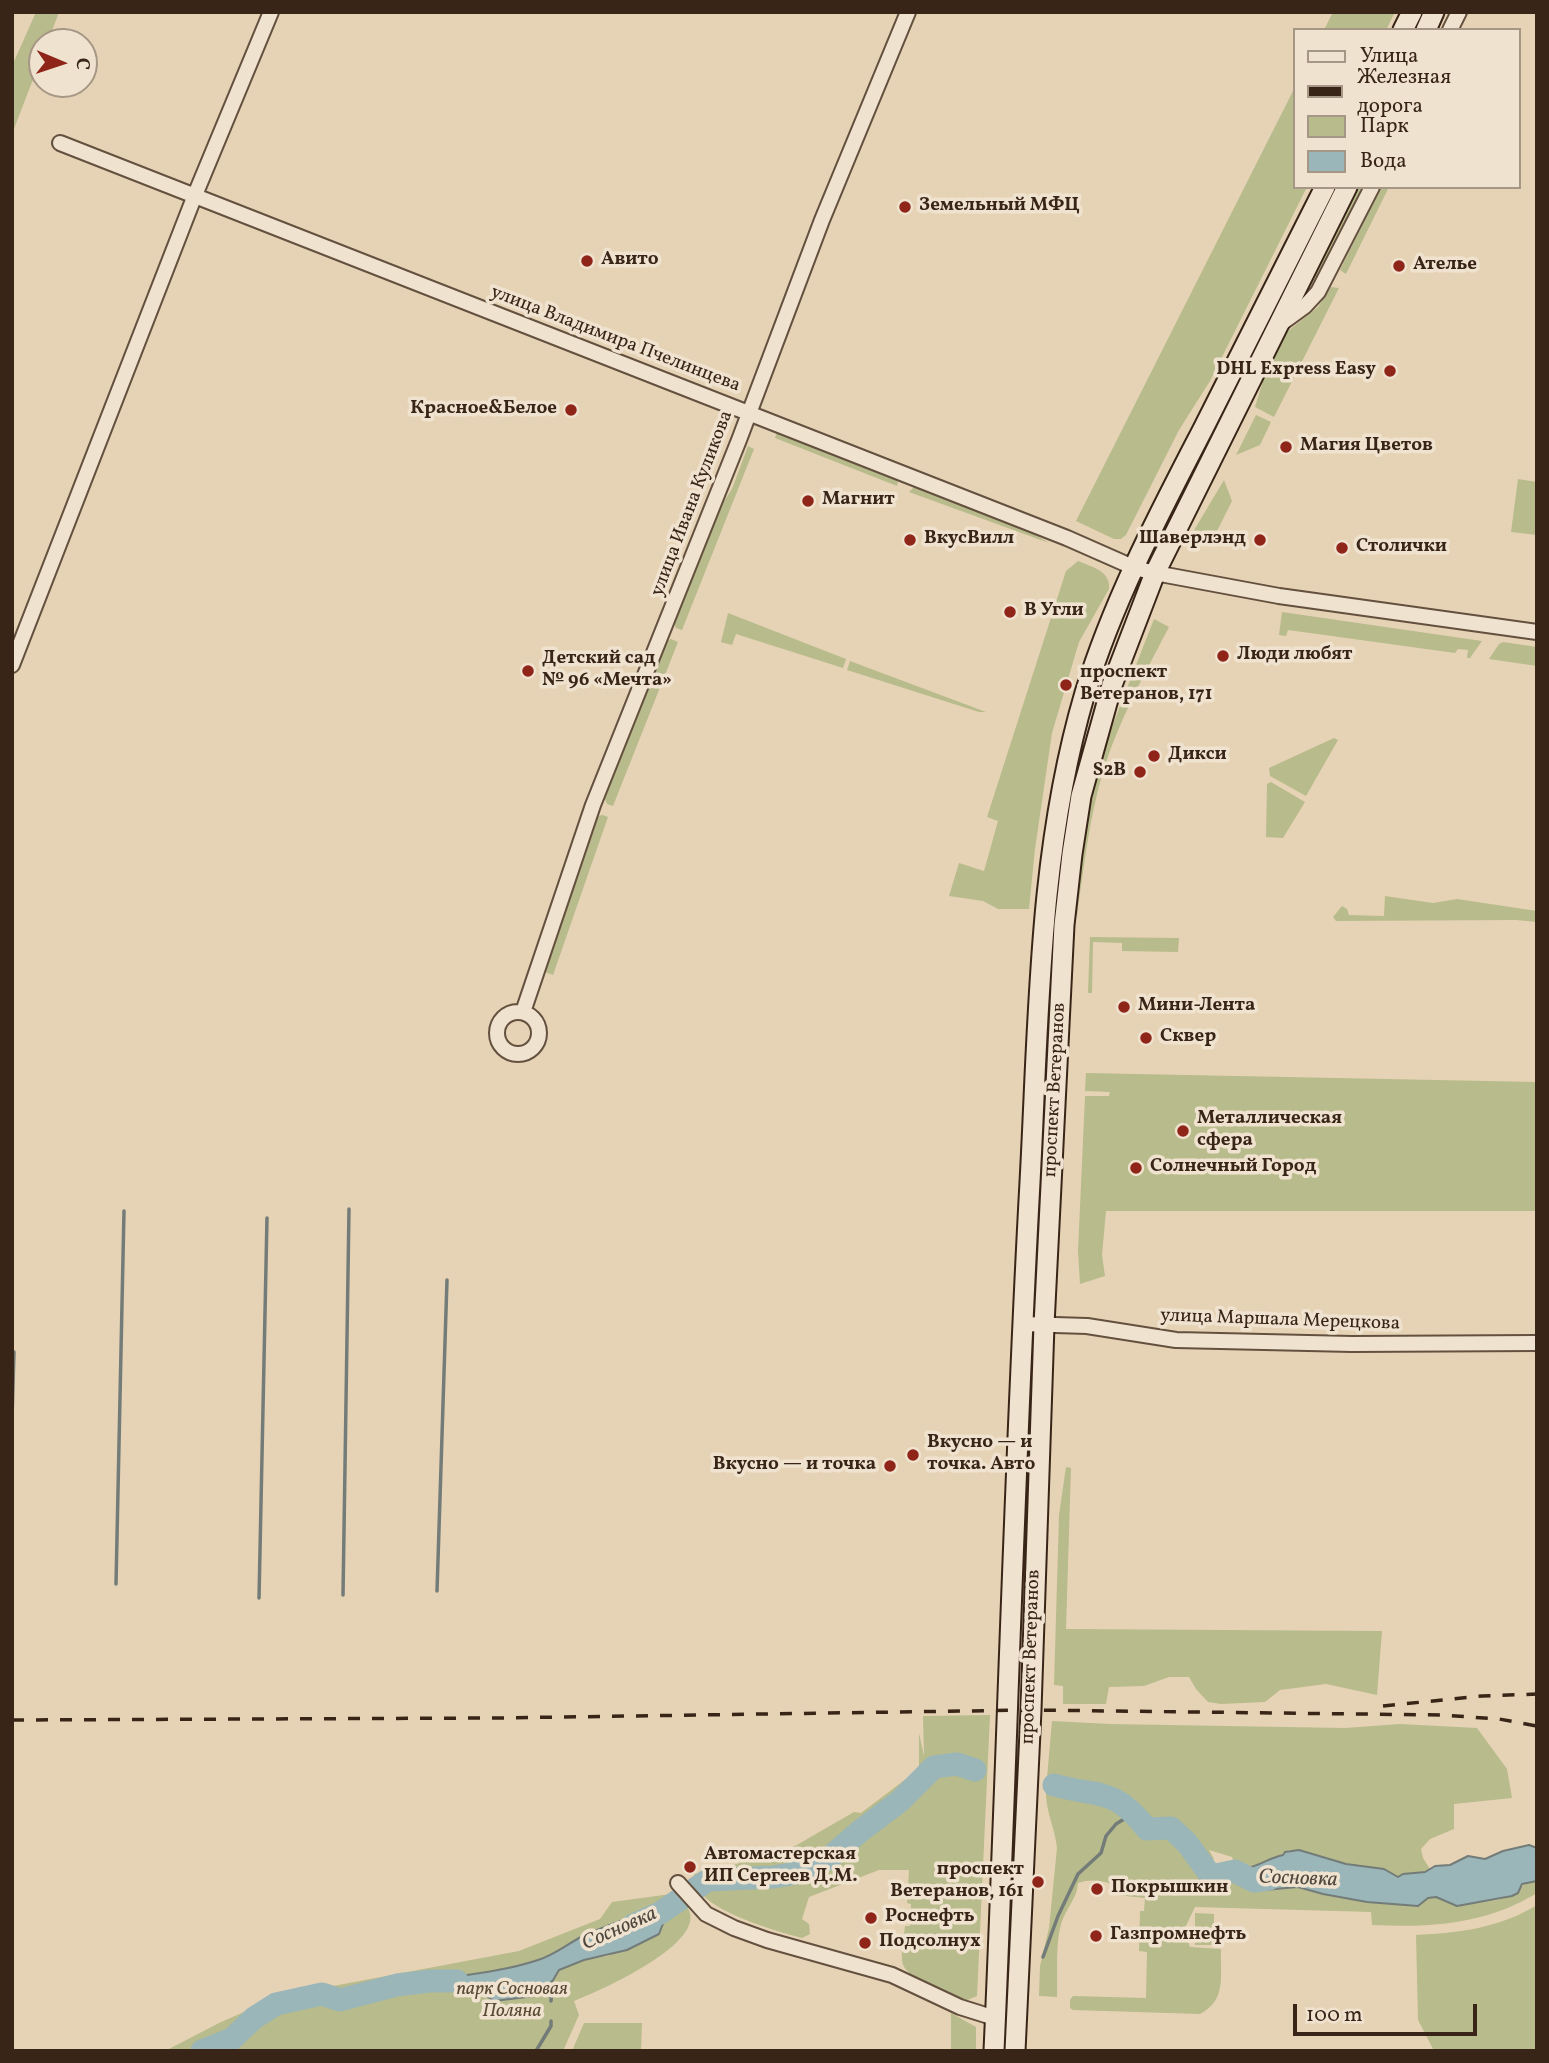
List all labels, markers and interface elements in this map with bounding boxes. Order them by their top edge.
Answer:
north arrow [28,28,98,98]
legend [1294,28,1521,189]
text: Улица [1360,42,1418,71]
text: С [69,57,95,70]
text: Железная дорога [1357,63,1451,121]
text: Парк [1360,112,1409,141]
text: Вода [1360,147,1407,176]
place label: Земельный МФЦ [919,196,1080,218]
marker: Земельный МФЦ [897,199,913,215]
place label: Авито [601,250,659,272]
marker: Авито [579,253,595,269]
place label: Ателье [1413,255,1477,277]
marker: Ателье [1391,258,1407,274]
street label: улица Владимира Пчелинцева [487,282,743,398]
place label: DHL Express Easy [1216,360,1376,382]
marker: DHL Express Easy [1382,363,1398,379]
place label: Красное&Белое [410,399,557,421]
marker: Красное&Белое [563,402,579,418]
street label: улица Ивана Куликова [647,408,739,600]
place label: Магия Цветов [1300,436,1433,458]
marker: Магия Цветов [1278,439,1294,455]
place label: Магнит [822,490,895,512]
marker: Магнит [800,493,816,509]
place label: ВкусВилл [924,529,1014,551]
place label: Шаверлэнд [1139,529,1246,551]
marker: ВкусВилл [902,532,918,548]
marker: Шаверлэнд [1252,532,1268,548]
place label: Столички [1356,537,1447,559]
marker: Столички [1334,540,1350,556]
place label: В Угли [1024,601,1084,623]
marker: В Угли [1002,604,1018,620]
place label: Люди любят [1237,645,1353,667]
marker: Люди любят [1215,648,1231,664]
place label: Детский сад № 96 «Мечта» [542,649,672,693]
marker: Детский сад № 96 «Мечта» [520,663,536,679]
place label: проспект Ветеранов, 171 [1080,663,1212,707]
marker: проспект Ветеранов, 171 [1058,677,1074,693]
place label: Дикси [1168,745,1227,767]
marker: Дикси [1146,748,1162,764]
place label: S2B [1093,761,1126,783]
marker: S2B [1132,764,1148,780]
place label: Мини-Лента [1138,996,1255,1018]
marker: Мини-Лента [1116,999,1132,1015]
street label: проспект Ветеранов [1040,1002,1072,1178]
place label: Сквер [1160,1027,1216,1049]
marker: Сквер [1138,1030,1154,1046]
place label: Металлическая сфера [1197,1109,1342,1153]
marker: Металлическая сфера [1175,1123,1191,1139]
place label: Солнечный Город [1150,1157,1316,1179]
marker: Солнечный Город [1128,1160,1144,1176]
street label: улица Маршала Мерецкова [1160,1305,1400,1337]
place label: Вкусно — и точка. Авто [927,1433,1035,1477]
marker: Вкусно — и точка. Авто [905,1447,921,1463]
place label: Вкусно — и точка [713,1455,876,1477]
marker: Вкусно — и точка [882,1458,898,1474]
street label: проспект Ветеранов [1018,1569,1046,1745]
place label: Автомастерская ИП Сергеев Д.М. [704,1845,858,1889]
marker: Автомастерская ИП Сергеев Д.М. [682,1859,698,1875]
place label: проспект Ветеранов, 161 [890,1860,1024,1904]
water label: Сосновка [1258,1866,1338,1894]
marker: проспект Ветеранов, 161 [1030,1874,1046,1890]
place label: Покрышкин [1111,1878,1228,1900]
marker: Покрышкин [1089,1881,1105,1897]
water label: Сосновка [579,1902,661,1958]
place label: Роснефть [885,1907,975,1929]
marker: Роснефть [863,1910,879,1926]
place label: Газпромнефть [1110,1925,1247,1947]
marker: Газпромнефть [1088,1928,1104,1944]
place label: Подсолнух [879,1932,981,1954]
marker: Подсолнух [857,1935,873,1951]
park label: парк Сосновая Поляна [456,1980,568,2024]
scale bar [1297,1990,1481,2034]
text: 100 m [1306,2001,1363,2030]

